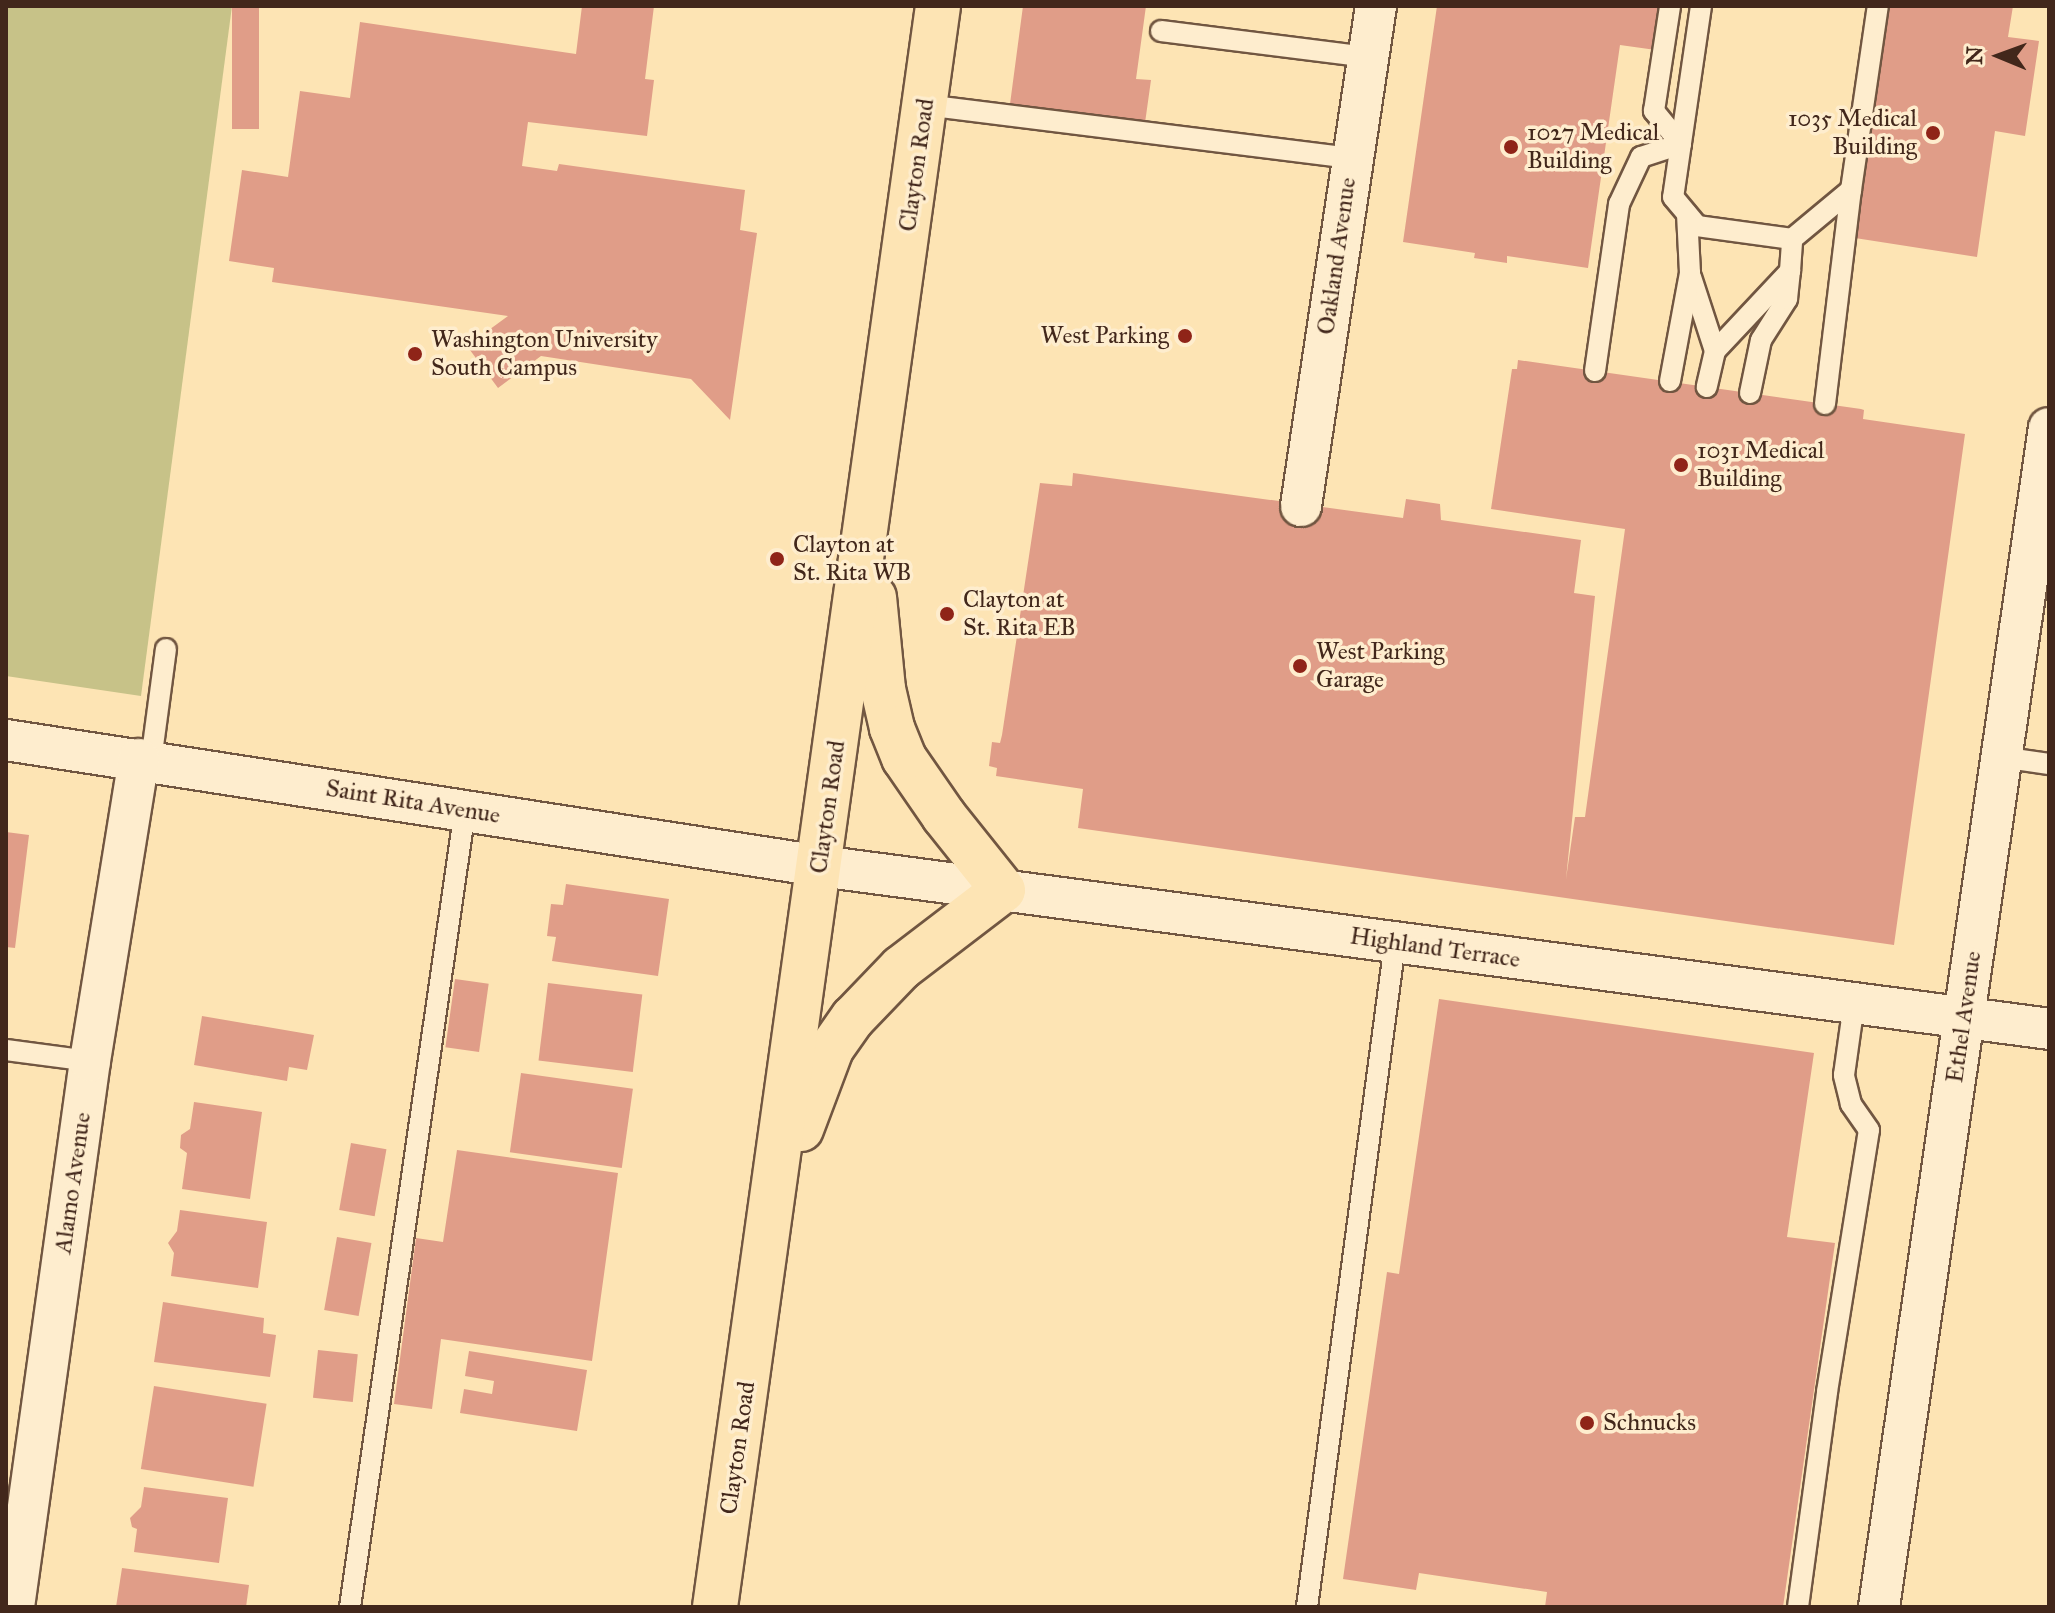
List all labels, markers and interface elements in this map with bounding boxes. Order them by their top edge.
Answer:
north arrow [1959,16,2039,96]
text: N [1961,46,1988,65]
street label: Clayton Road [893,97,941,233]
place label: 1035 Medical Building [1788,105,1917,161]
place label: 1027 Medical Building [1527,119,1659,175]
marker: 1035 Medical Building [1924,124,1942,142]
marker: 1027 Medical Building [1502,138,1520,156]
street label: Oakland Avenue [1312,176,1362,336]
place label: West Parking [1041,322,1169,350]
place label: Washington University South Campus [431,326,657,382]
marker: West Parking [1176,327,1194,345]
marker: Washington University South Campus [406,345,424,363]
place label: 1031 Medical Building [1697,437,1824,493]
marker: 1031 Medical Building [1672,456,1690,474]
place label: Clayton at St. Rita WB [793,531,911,587]
marker: Clayton at St. Rita WB [768,550,786,568]
place label: Clayton at St. Rita EB [963,586,1076,642]
marker: Clayton at St. Rita EB [938,605,956,623]
place label: West Parking Garage [1316,638,1444,694]
marker: West Parking Garage [1291,657,1309,675]
street label: Clayton Road [804,739,852,875]
street label: Saint Rita Avenue [324,774,502,830]
street label: Highland Terrace [1348,922,1522,974]
street label: Ethel Avenue [1941,949,1987,1085]
street label: Alamo Avenue [49,1111,97,1255]
street label: Clayton Road [714,1380,762,1516]
place label: Schnucks [1603,1409,1696,1437]
marker: Schnucks [1578,1414,1596,1432]

